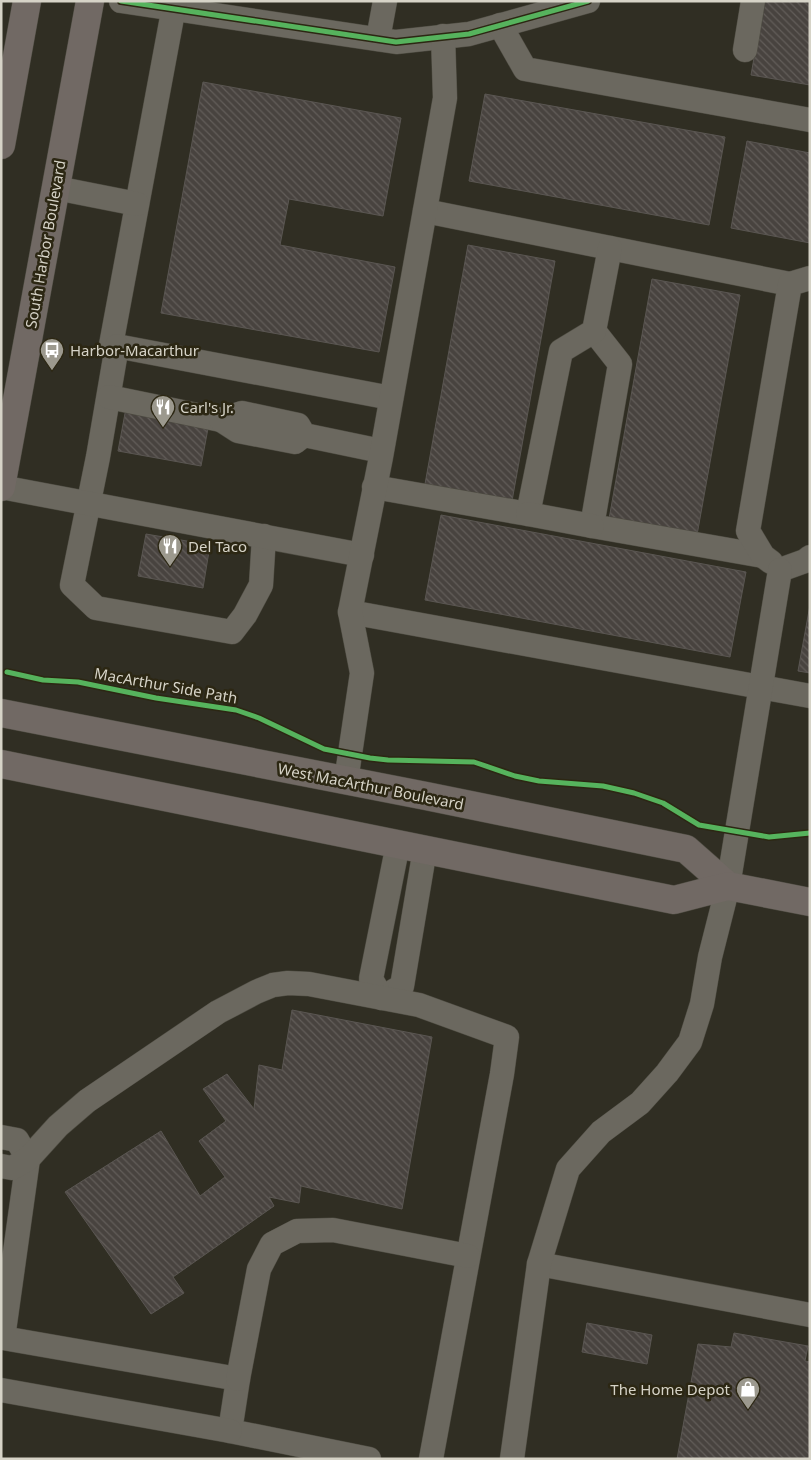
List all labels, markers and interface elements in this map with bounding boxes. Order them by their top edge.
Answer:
street label: South Harbor Boulevard [20,158,70,330]
bus stop icon: Harbor-Macarthur [39,337,65,371]
place label: Harbor-Macarthur [70,340,199,360]
restaurant icon: Carl's Jr. [150,394,176,428]
place label: Carl's Jr. [180,397,234,417]
restaurant icon: Del Taco [157,533,183,567]
place label: Del Taco [188,536,247,556]
street label: MacArthur Side Path [93,663,239,707]
street label: West MacArthur Boulevard [276,758,466,814]
shop icon: The Home Depot [735,1376,761,1410]
place label: The Home Depot [610,1379,731,1399]

